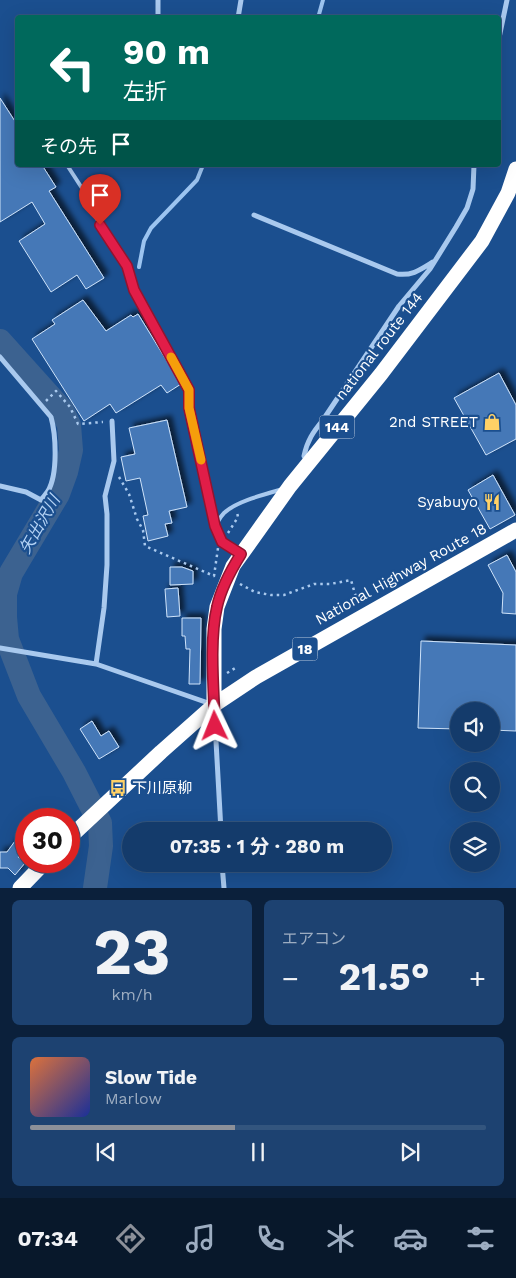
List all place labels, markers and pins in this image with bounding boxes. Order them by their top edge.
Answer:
pin [79,174,121,225]
shop icon: 2nd STREET [482,412,502,432]
place label: 2nd STREET [389,413,478,431]
restaurant icon: Syabuyo [482,492,502,512]
place label: Syabuyo [417,493,478,511]
bus stop icon: 下川原柳 [108,778,128,798]
place label: 下川原柳 [132,779,192,797]

